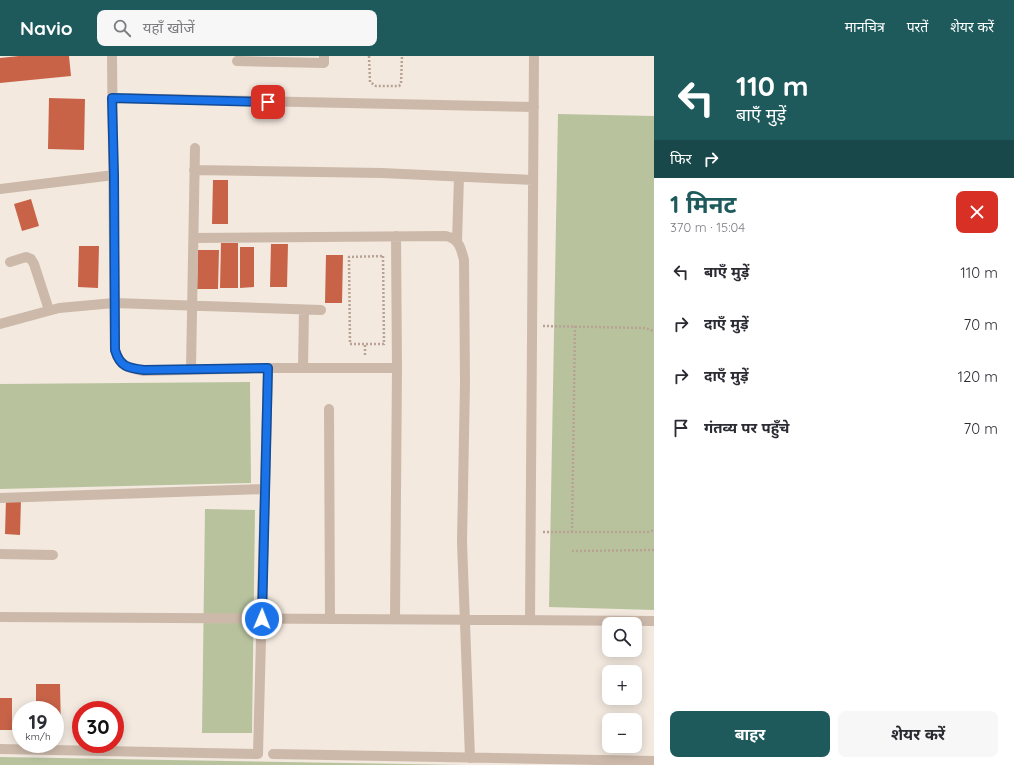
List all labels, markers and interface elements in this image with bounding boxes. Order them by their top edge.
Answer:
search box [97,10,377,46]
text: Navio [20,16,73,40]
icon: search [111,17,133,39]
text: यहाँ खोजें [143,18,195,37]
text: मानचित्र [845,18,885,36]
text: परतें [907,18,928,36]
text: शेयर करें [950,18,994,36]
text: 110 m [736,68,809,103]
icon: left [670,72,722,124]
pin [251,85,285,119]
icon: arrive [257,91,279,113]
text: बाएँ मुड़ें [736,103,786,126]
icon: right [700,148,722,170]
text: फिर [670,149,692,168]
text: 1 मिनट [670,189,736,219]
button: close [956,191,998,233]
text: 370 m · 15:04 [670,219,745,235]
icon: left [670,261,692,283]
text: बाएँ मुड़ें [704,262,749,281]
text: 110 m [960,263,998,282]
icon: right [670,313,692,335]
text: दाएँ मुड़ें [704,314,748,333]
text: 70 m [964,315,998,334]
icon: right [670,365,692,387]
text: दाएँ मुड़ें [704,366,748,385]
text: 120 m [957,367,998,386]
icon: arrive [670,417,692,439]
text: गंतव्य पर पहुँचे [704,418,790,437]
text: 70 m [964,419,998,438]
position arrow [241,598,283,640]
map controls [602,617,642,753]
button: search [602,617,642,657]
button: + [602,665,642,705]
speed limit sign: 30 [72,701,124,753]
text: 19 [28,709,48,734]
button: बाहर [670,711,830,757]
button: शेयर करें [838,711,998,757]
button: − [602,713,642,753]
text: km/h [25,730,51,743]

